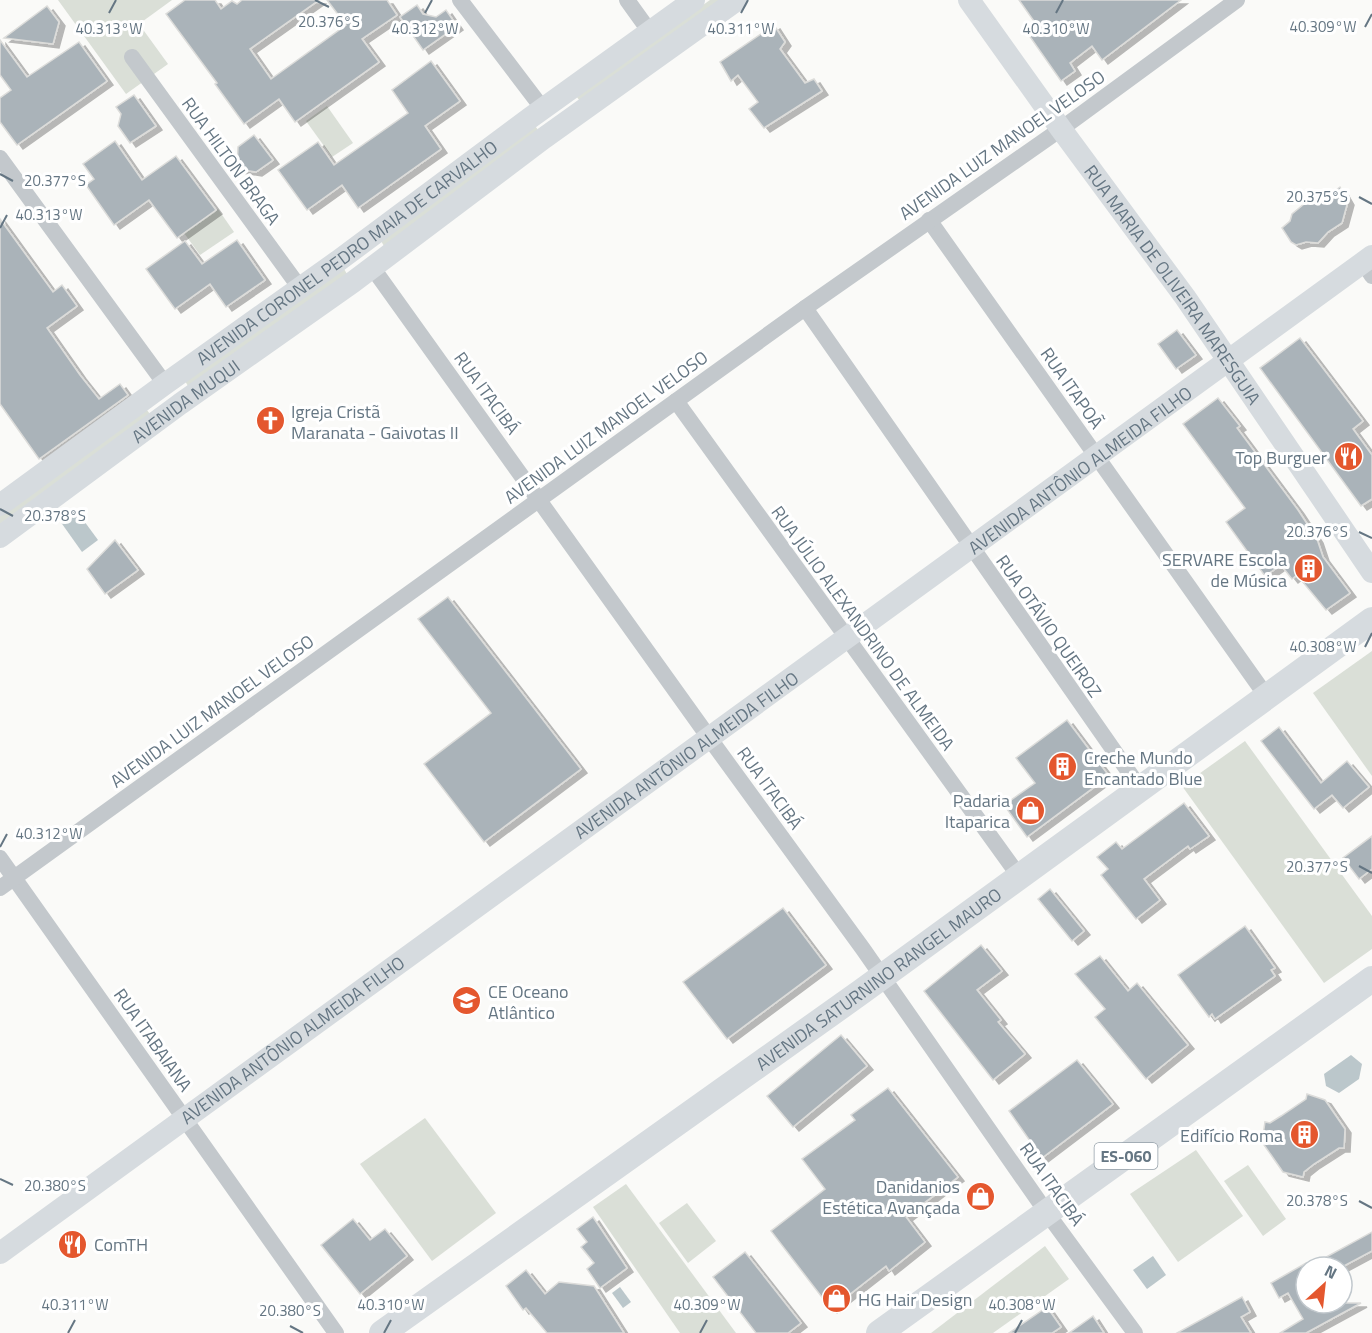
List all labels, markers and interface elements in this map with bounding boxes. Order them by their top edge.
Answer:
text: 20.376°S [298,10,360,33]
text: 40.309°W [1290,15,1356,38]
text: 40.313°W [76,17,142,40]
text: 40.312°W [392,17,458,40]
text: 40.311°W [708,17,774,40]
text: 40.310°W [1023,17,1089,40]
street label: AVENIDA LUIZ MANOEL VELOSO [894,63,1110,227]
street label: RUA HILTON BRAGA [175,91,287,231]
street label: AVENIDA CORONEL PEDRO MAIA DE CARVALHO [190,133,503,371]
street label: RUA MARIA DE OLIVEIRA MARESGUIA [1078,159,1268,410]
text: 20.377°S [24,169,86,192]
text: 20.375°S [1286,185,1348,208]
text: 40.313°W [16,203,82,226]
street label: RUA ITAPOÃ [1034,342,1110,434]
street label: AVENIDA LUIZ MANOEL VELOSO [499,344,713,510]
street label: RUA ITACIBÁ [448,346,526,440]
street label: AVENIDA MUQUI [125,353,245,449]
street label: AVENIDA ANTÔNIO ALMEIDA FILHO [962,379,1198,560]
place label: Igreja Cristã Maranata - Gaivotas II [291,398,459,446]
church icon: Igreja Cristã Maranata - Gaivotas II [254,405,286,437]
restaurant icon: Top Burguer [1332,441,1364,473]
place label: Top Burguer [1235,444,1327,471]
street label: RUA JÚLIO ALEXANDRINO DE ALMEIDA [765,500,961,756]
text: 20.378°S [24,504,86,527]
text: 20.376°S [1286,520,1348,543]
place label: SERVARE Escola de Música [1162,546,1287,594]
street label: RUA OTÁVIO QUEIROZ [990,549,1108,703]
building icon: SERVARE Escola de Música [1292,553,1324,585]
street label: AVENIDA LUIZ MANOEL VELOSO [105,628,319,794]
text: 40.308°W [1290,635,1356,658]
street label: AVENIDA ANTÔNIO ALMEIDA FILHO [568,664,804,845]
street label: RUA ITACIBÁ [731,741,809,835]
place label: Creche Mundo Encantado Blue [1084,744,1202,792]
building icon: Creche Mundo Encantado Blue [1047,751,1079,783]
place label: Padaria Itaparica [945,787,1010,835]
shop icon: Padaria Itaparica [1015,794,1047,826]
text: 40.312°W [16,822,82,845]
text: 20.377°S [1286,855,1348,878]
street label: AVENIDA SATURNINO RANGEL MAURO [750,881,1007,1076]
street label: AVENIDA ANTÔNIO ALMEIDA FILHO [175,949,410,1130]
place label: CE Oceano Atlântico [488,978,569,1026]
street label: RUA ITABAIANA [107,983,199,1097]
school or university icon: CE Oceano Atlântico [451,985,483,1017]
building icon: Edifício Roma [1288,1119,1320,1151]
place label: Edifício Roma [1180,1122,1283,1149]
street label: RUA ITACIBÁ [1013,1137,1091,1232]
road number: ES-060 [1094,1143,1158,1169]
place label: Danidanios Estética Avançada [822,1173,960,1221]
text: 20.380°S [24,1174,86,1197]
shop icon: Danidanios Estética Avançada [965,1180,997,1212]
text: 20.378°S [1286,1189,1348,1212]
restaurant icon: ComTH [57,1228,89,1260]
place label: ComTH [94,1231,148,1258]
north arrow [1294,1255,1354,1315]
text: N [1320,1258,1341,1285]
shop icon: HG Hair Design [821,1283,853,1315]
place label: HG Hair Design [858,1286,972,1313]
text: 40.311°W [42,1293,108,1316]
text: 40.310°W [358,1293,424,1316]
text: 40.309°W [674,1293,740,1316]
text: 40.308°W [989,1293,1055,1316]
text: 20.380°S [259,1299,321,1322]

